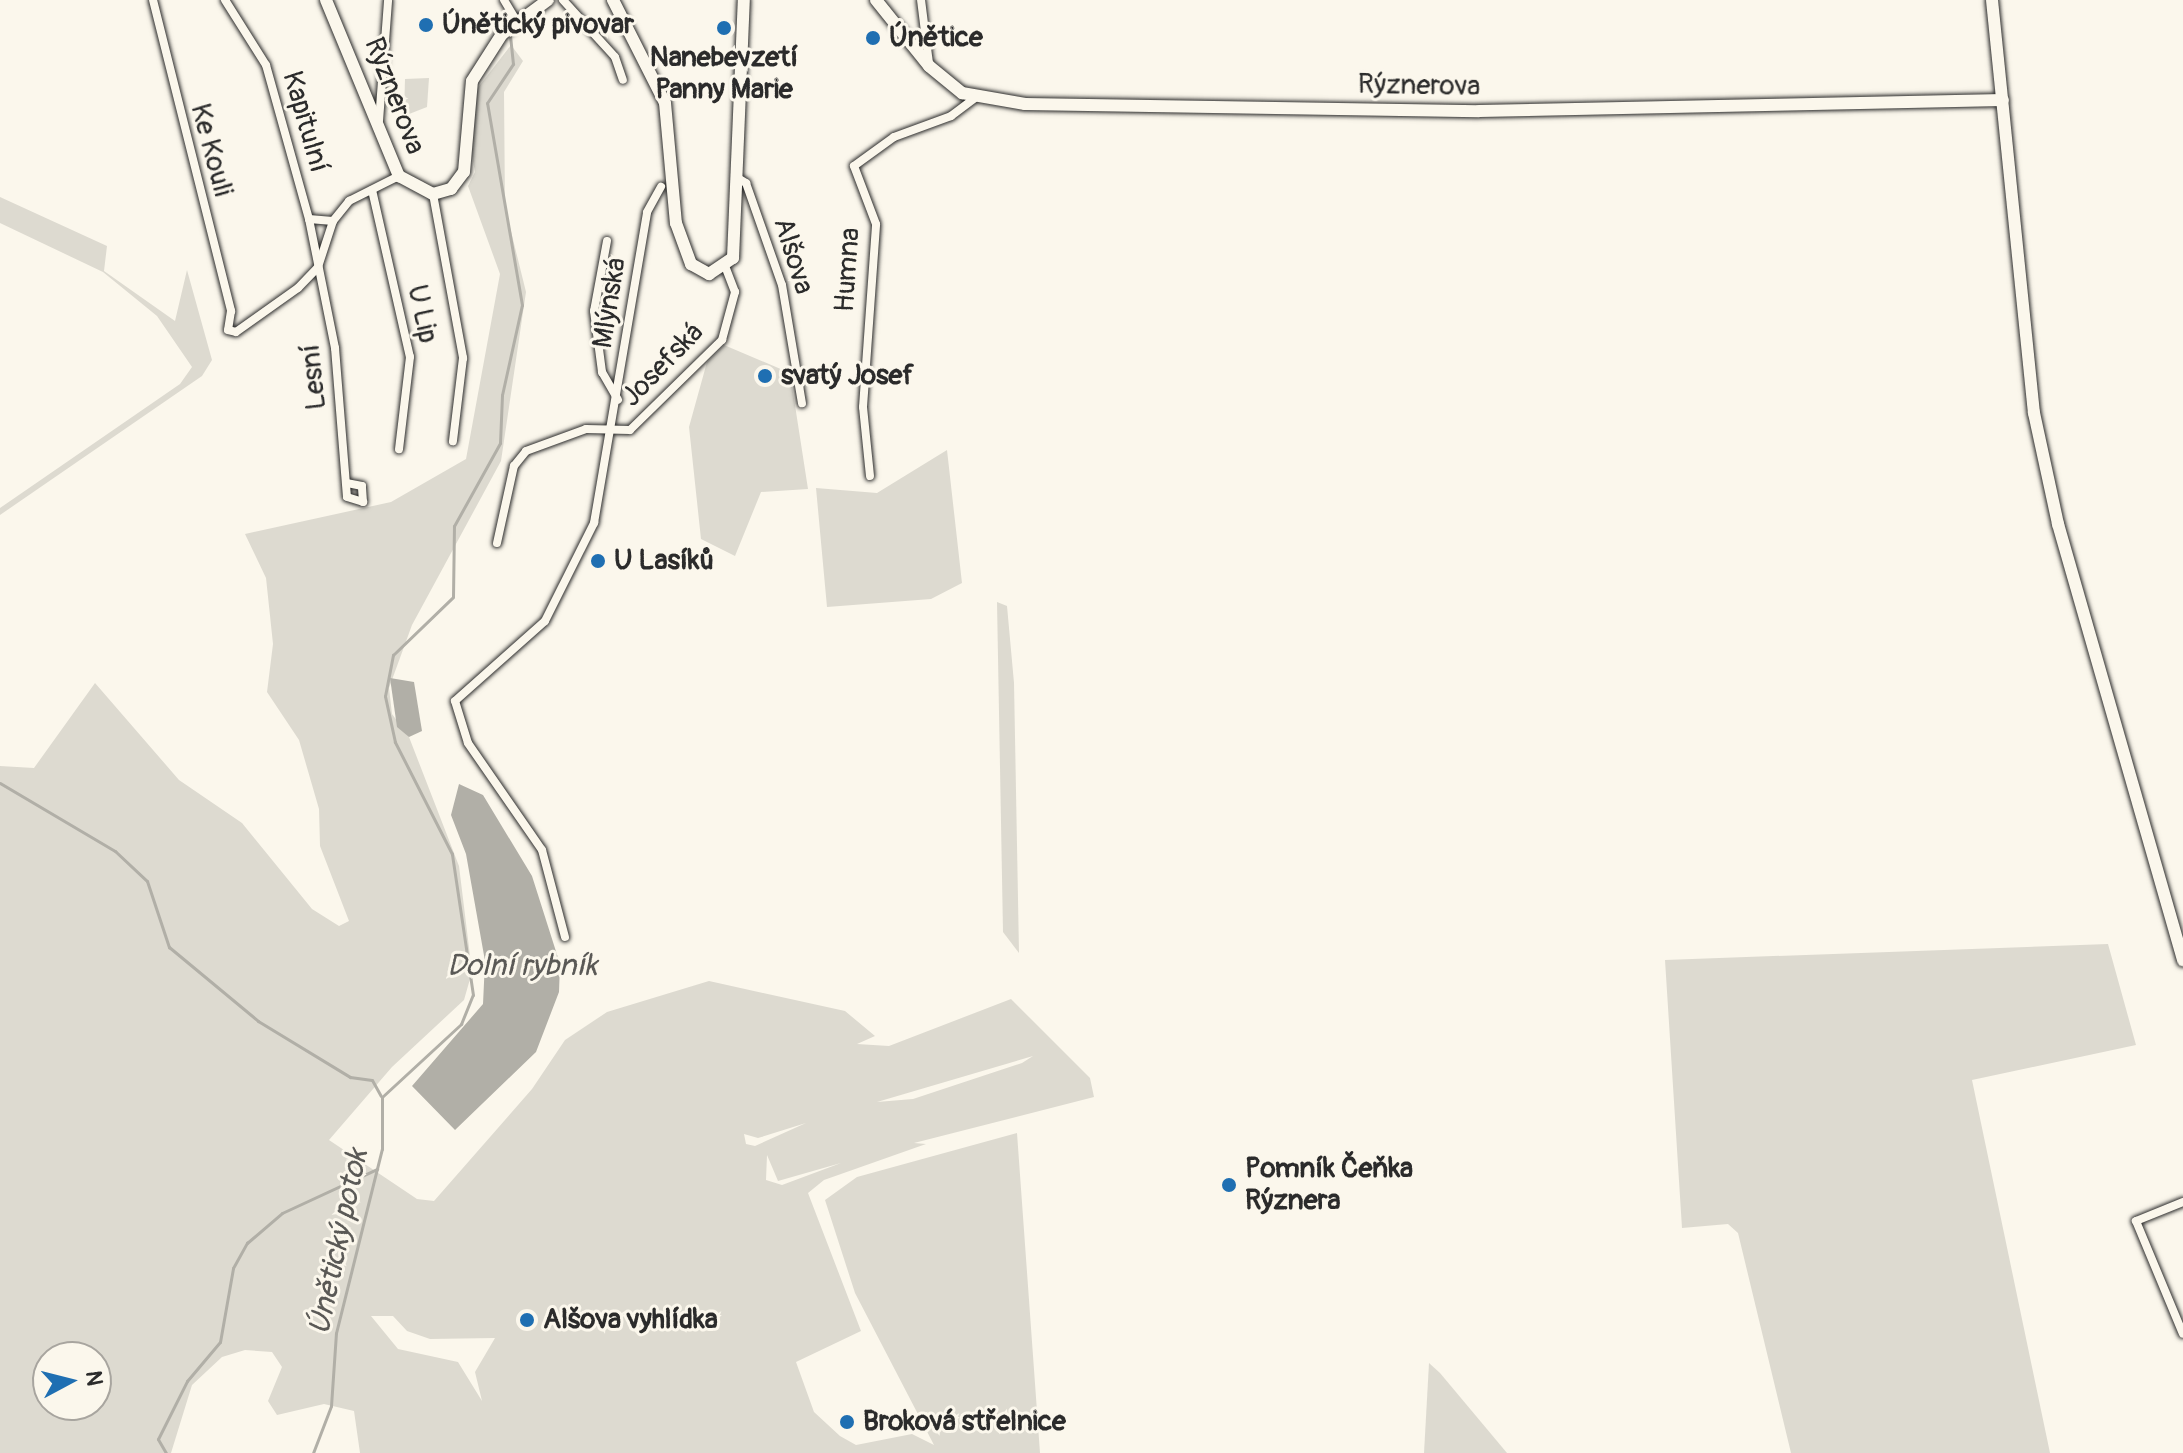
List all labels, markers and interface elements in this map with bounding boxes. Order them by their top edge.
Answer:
place label: Únětický pivovar [442,8,634,42]
marker: Únětický pivovar [417,16,435,34]
marker: Nanebevzetí Panny Marie [715,19,733,37]
place label: Únětice [889,21,983,55]
marker: Únětice [864,29,882,47]
street label: Rýznerova [356,33,432,159]
place label: Nanebevzetí Panny Marie [650,41,798,107]
street label: Kapitulní [275,67,335,177]
street label: Rýznerova [1357,68,1481,104]
street label: Ke Kouli [183,100,239,200]
street label: Alšova [766,214,820,298]
street label: Humna [828,227,868,313]
street label: Mlýnská [586,255,634,351]
street label: U Lip [399,282,445,346]
street label: Josefská [615,316,711,414]
street label: Lesní [294,343,334,411]
place label: svatý Josef [781,359,914,393]
marker: svatý Josef [756,367,774,385]
place label: U Lasíků [614,544,714,578]
marker: U Lasíků [589,552,607,570]
water label: Dolní rybník [447,948,597,984]
water label: Únětický potok [302,1146,376,1338]
place label: Pomník Čeňka Rýznera [1245,1152,1413,1218]
marker: Pomník Čeňka Rýznera [1220,1176,1238,1194]
place label: Alšova vyhlídka [543,1303,718,1337]
marker: Alšova vyhlídka [518,1311,536,1329]
north arrow [32,1341,112,1421]
text: N [79,1369,109,1387]
place label: Broková střelnice [863,1405,1066,1439]
marker: Broková střelnice [838,1413,856,1431]

